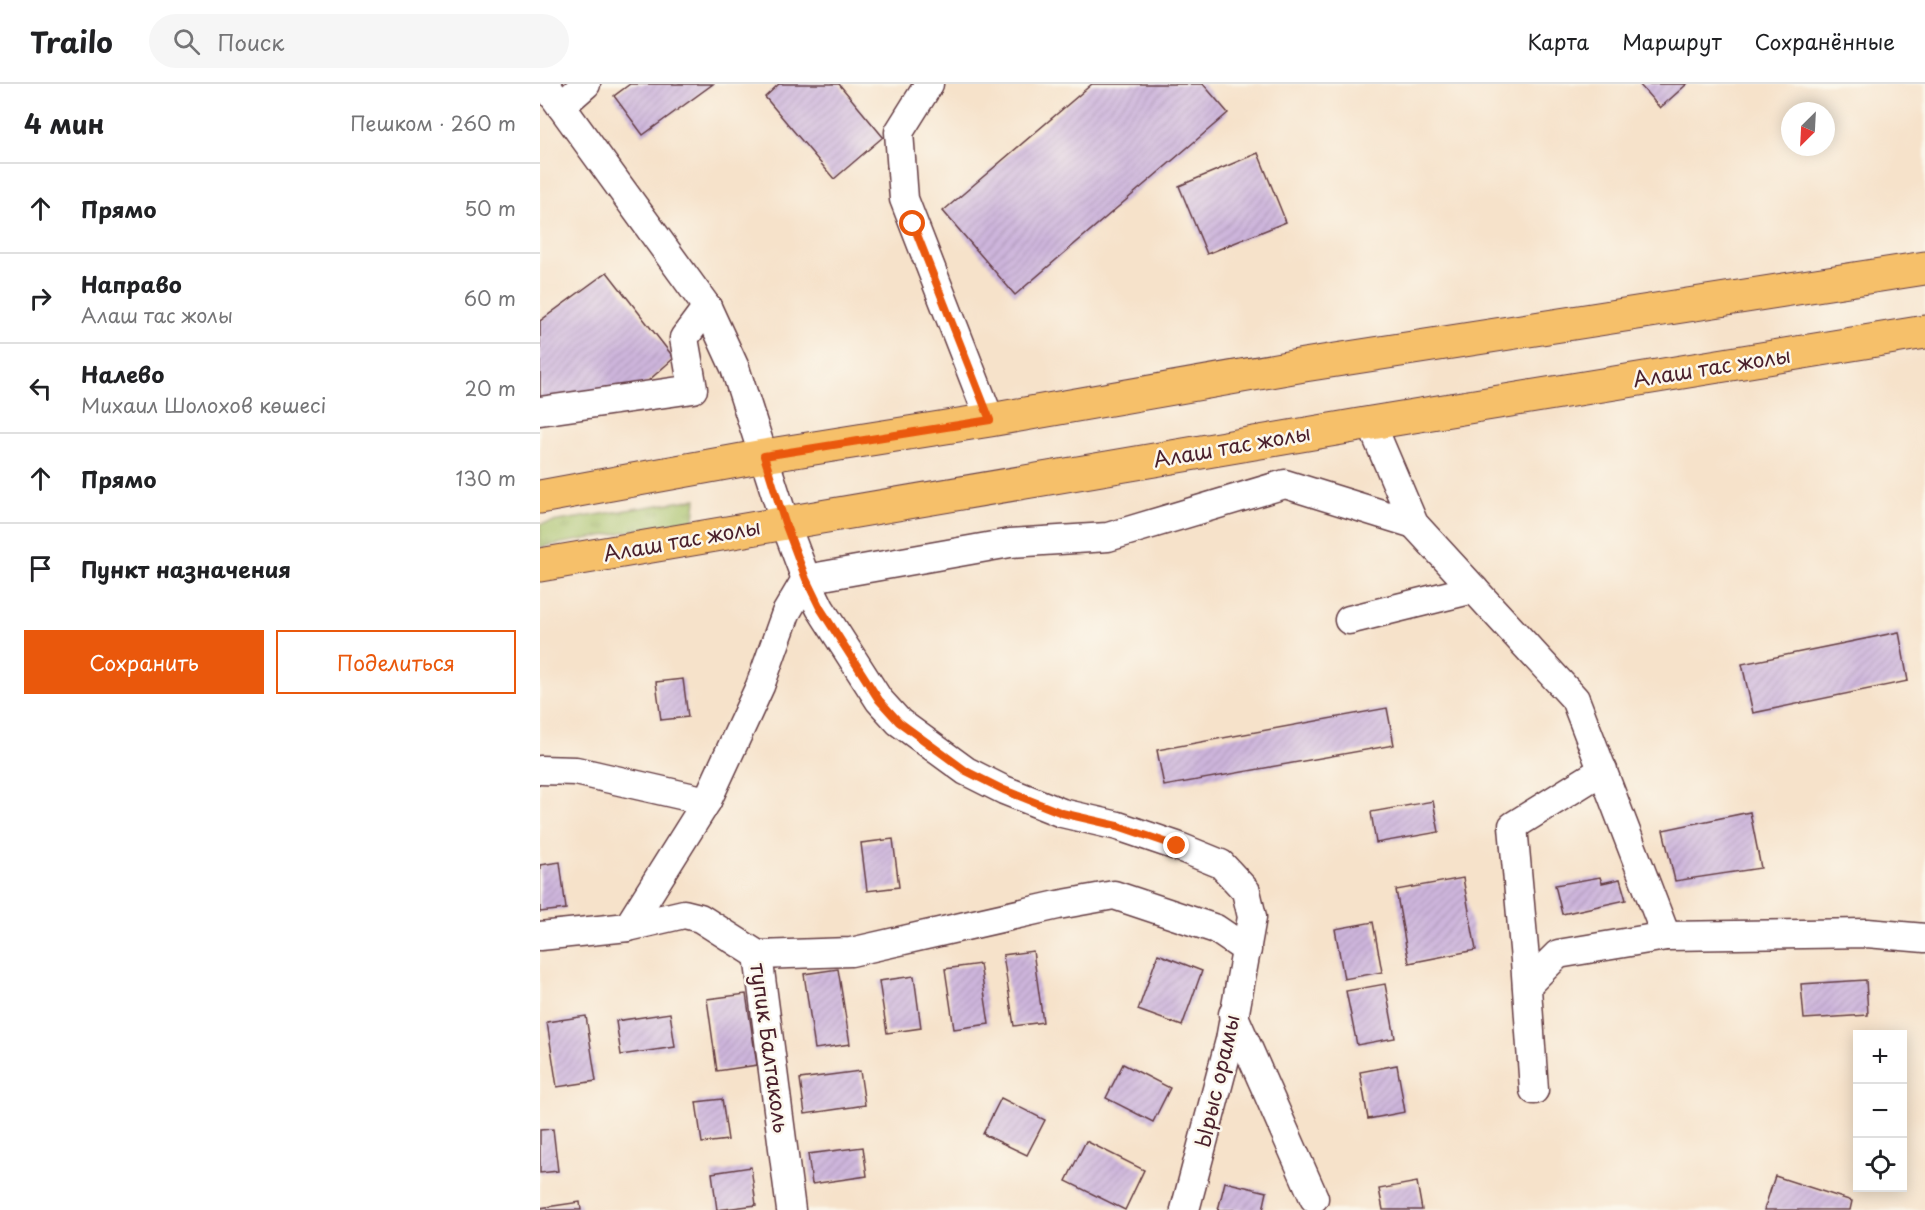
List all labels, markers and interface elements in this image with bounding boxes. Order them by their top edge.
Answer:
search box [149,14,569,68]
text: Trailo [30,20,113,63]
icon: search [170,25,203,58]
text: Поиск [218,25,284,58]
text: Карта [1528,25,1589,57]
text: Маршрут [1622,25,1722,57]
text: Сохранённые [1755,25,1895,57]
north arrow [1781,102,1835,156]
text: 4 мин [24,104,105,143]
text: Пешком · 260 m [350,108,516,138]
icon: ahead [24,192,57,225]
text: Прямо [81,192,156,225]
text: 50 m [464,193,516,223]
route start [899,210,925,236]
text: Направо [81,267,182,300]
icon: right [24,282,57,315]
text: 60 m [464,283,516,313]
text: Алаш тас жолы [81,300,233,330]
street label: Алаш тас жолы [1630,338,1793,394]
text: Налево [81,357,164,390]
icon: left [24,372,57,405]
text: 20 m [464,373,516,403]
text: Михаил Шолохов көшесі [81,390,326,420]
street label: Алаш тас жолы [1150,415,1313,475]
icon: ahead [24,462,57,495]
text: Прямо [81,462,156,495]
text: 130 m [456,463,516,493]
street label: Алаш тас жолы [600,509,763,569]
icon: arrive [24,552,57,585]
text: Пункт назначения [81,552,291,585]
button: Сохранить [24,630,264,694]
button: Поделиться [276,630,516,694]
route end [1163,832,1189,858]
street label: тупик Балтаколь [743,961,799,1135]
street label: Ырыс орамы [1185,1011,1247,1150]
map controls [1853,1030,1907,1192]
button: + [1853,1030,1907,1084]
button: − [1853,1084,1907,1138]
button: locate [1853,1138,1907,1192]

